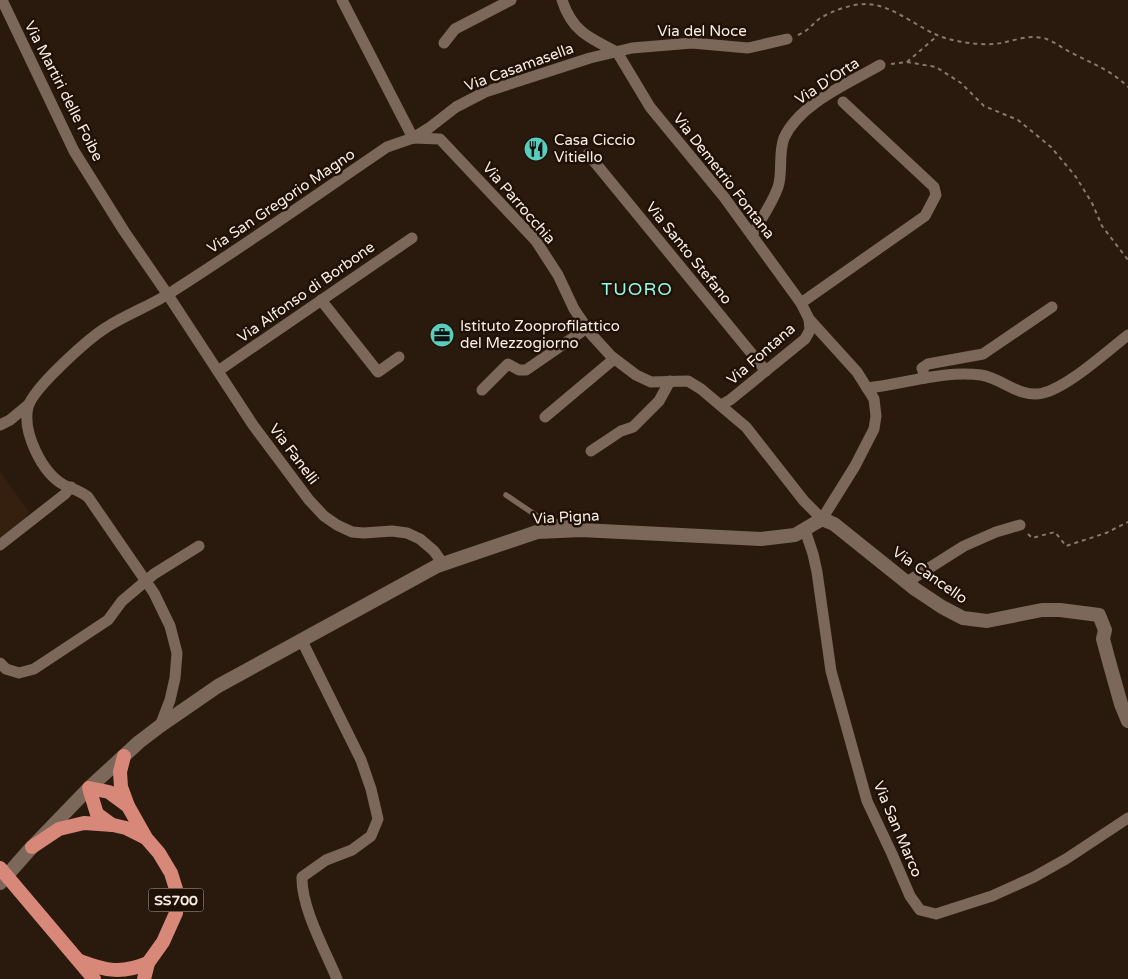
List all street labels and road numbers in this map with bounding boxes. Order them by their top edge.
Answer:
street label: Via Martiri delle Foibe [21,18,107,164]
street label: Via del Noce [657,22,747,40]
street label: Via Casamasella [462,39,576,95]
street label: Via D'Orta [792,54,862,108]
street label: Via Demetrio Fontana [669,110,779,242]
street label: Via San Gregorio Magno [204,145,358,257]
street label: Via Parrocchia [479,159,559,247]
street label: Via Santo Stefano [642,198,736,308]
street label: Via Alfonso di Borbone [234,238,378,346]
street label: Via Fontana [723,319,799,389]
street label: Via Fanelli [265,420,323,488]
street label: Via Pigna [532,506,600,528]
street label: Via Cancello [889,543,971,607]
street label: Via San Marco [870,778,926,880]
road number: SS700 [148,888,204,912]

